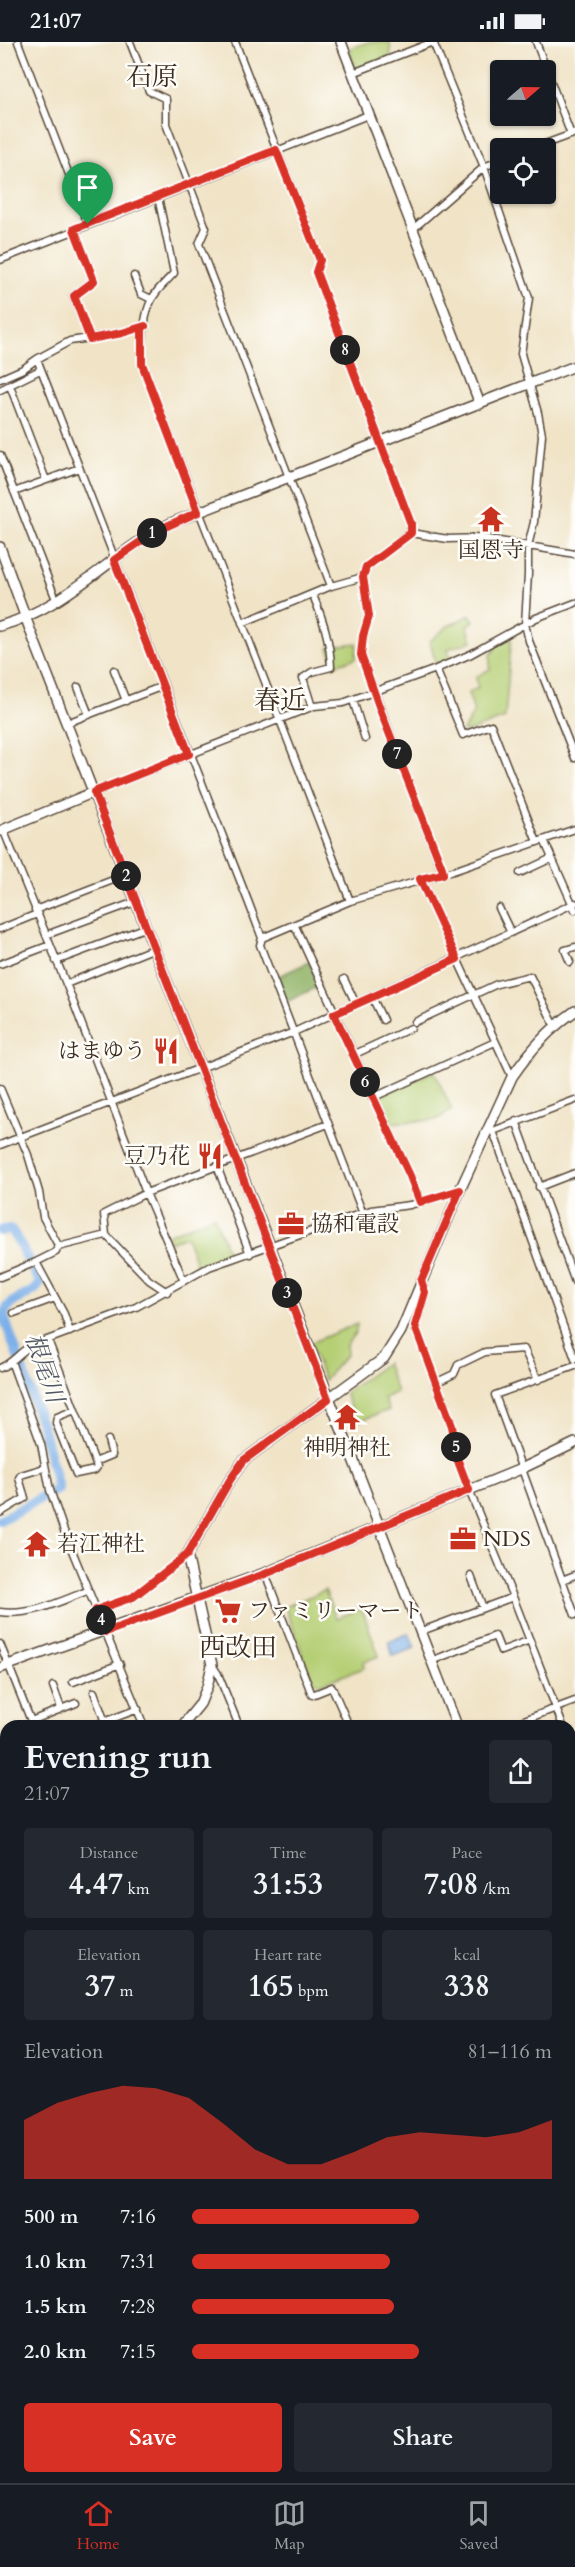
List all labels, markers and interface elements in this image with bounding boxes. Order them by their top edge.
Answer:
text: 21:07 [30,6,81,36]
district label: 石原 [126,59,178,94]
north arrow [490,60,556,126]
map controls [490,60,556,204]
button: locate [490,138,556,204]
pin [62,162,113,224]
icon: arrive [71,171,104,204]
pin: 8 [330,335,360,365]
text: 8 [341,339,349,361]
temple icon: 国恩寺 [476,504,506,534]
pin: 1 [137,518,167,548]
text: 1 [148,522,156,544]
place label: 国恩寺 [458,535,524,565]
district label: 春近 [254,683,306,718]
pin: 7 [382,739,412,769]
text: 7 [393,743,401,765]
pin: 2 [111,861,141,891]
text: 2 [122,865,130,887]
place label: はまゆう [58,1036,146,1066]
restaurant icon: はまゆう [151,1036,181,1066]
pin: 6 [350,1067,380,1097]
text: 6 [361,1071,369,1093]
place label: 豆乃花 [124,1141,190,1171]
restaurant icon: 豆乃花 [195,1141,225,1171]
office icon: 協和電設 [276,1209,306,1239]
place label: 協和電設 [311,1209,399,1239]
pin: 3 [272,1278,302,1308]
text: 3 [283,1282,291,1304]
water label: 根尾川 [17,1329,72,1410]
temple icon: 神明神社 [332,1402,362,1432]
pin: 5 [441,1432,471,1462]
place label: 神明神社 [303,1433,391,1463]
text: 5 [452,1436,460,1458]
office icon: NDS [448,1524,478,1554]
place label: NDS [483,1524,531,1554]
temple icon: 若江神社 [22,1529,52,1559]
place label: 若江神社 [57,1529,145,1559]
supermarket icon: ファミリーマート [213,1596,243,1626]
place label: ファミリーマート [248,1596,424,1626]
pin: 4 [86,1605,116,1635]
text: 4 [97,1609,105,1631]
district label: 西改田 [199,1630,277,1665]
text: Evening run [24,1735,212,1780]
button: share [489,1740,552,1803]
text: 21:07 [24,1780,70,1807]
text: Distance [80,1842,138,1864]
text: Time [269,1842,307,1864]
text: Pace [452,1842,482,1864]
text: 4.47 [68,1864,123,1905]
text: 31:53 [253,1864,323,1905]
text: 7:08 [424,1864,479,1905]
text: km [123,1878,150,1900]
text: /km [479,1878,510,1900]
text: Elevation [77,1944,141,1966]
text: Heart rate [254,1944,322,1966]
text: kcal [454,1944,480,1966]
text: 37 [85,1966,115,2007]
text: 165 [247,1966,294,2007]
text: 338 [444,1966,490,2007]
text: m [115,1980,133,2002]
text: bpm [294,1980,329,2002]
text: Elevation [24,2038,103,2065]
text: 81–116 m [467,2038,552,2065]
text: 500 m [24,2203,79,2230]
text: 7:16 [120,2203,156,2230]
text: 1.0 km [24,2248,87,2275]
text: 7:31 [120,2248,156,2275]
text: 1.5 km [24,2293,87,2320]
text: 7:28 [120,2293,156,2320]
text: 2.0 km [24,2338,87,2365]
text: 7:15 [120,2338,156,2365]
button: Save [24,2403,282,2472]
button: Share [294,2403,552,2472]
tab: Home [77,2497,120,2555]
tab: Map [273,2497,306,2555]
tab: Saved [459,2497,498,2555]

